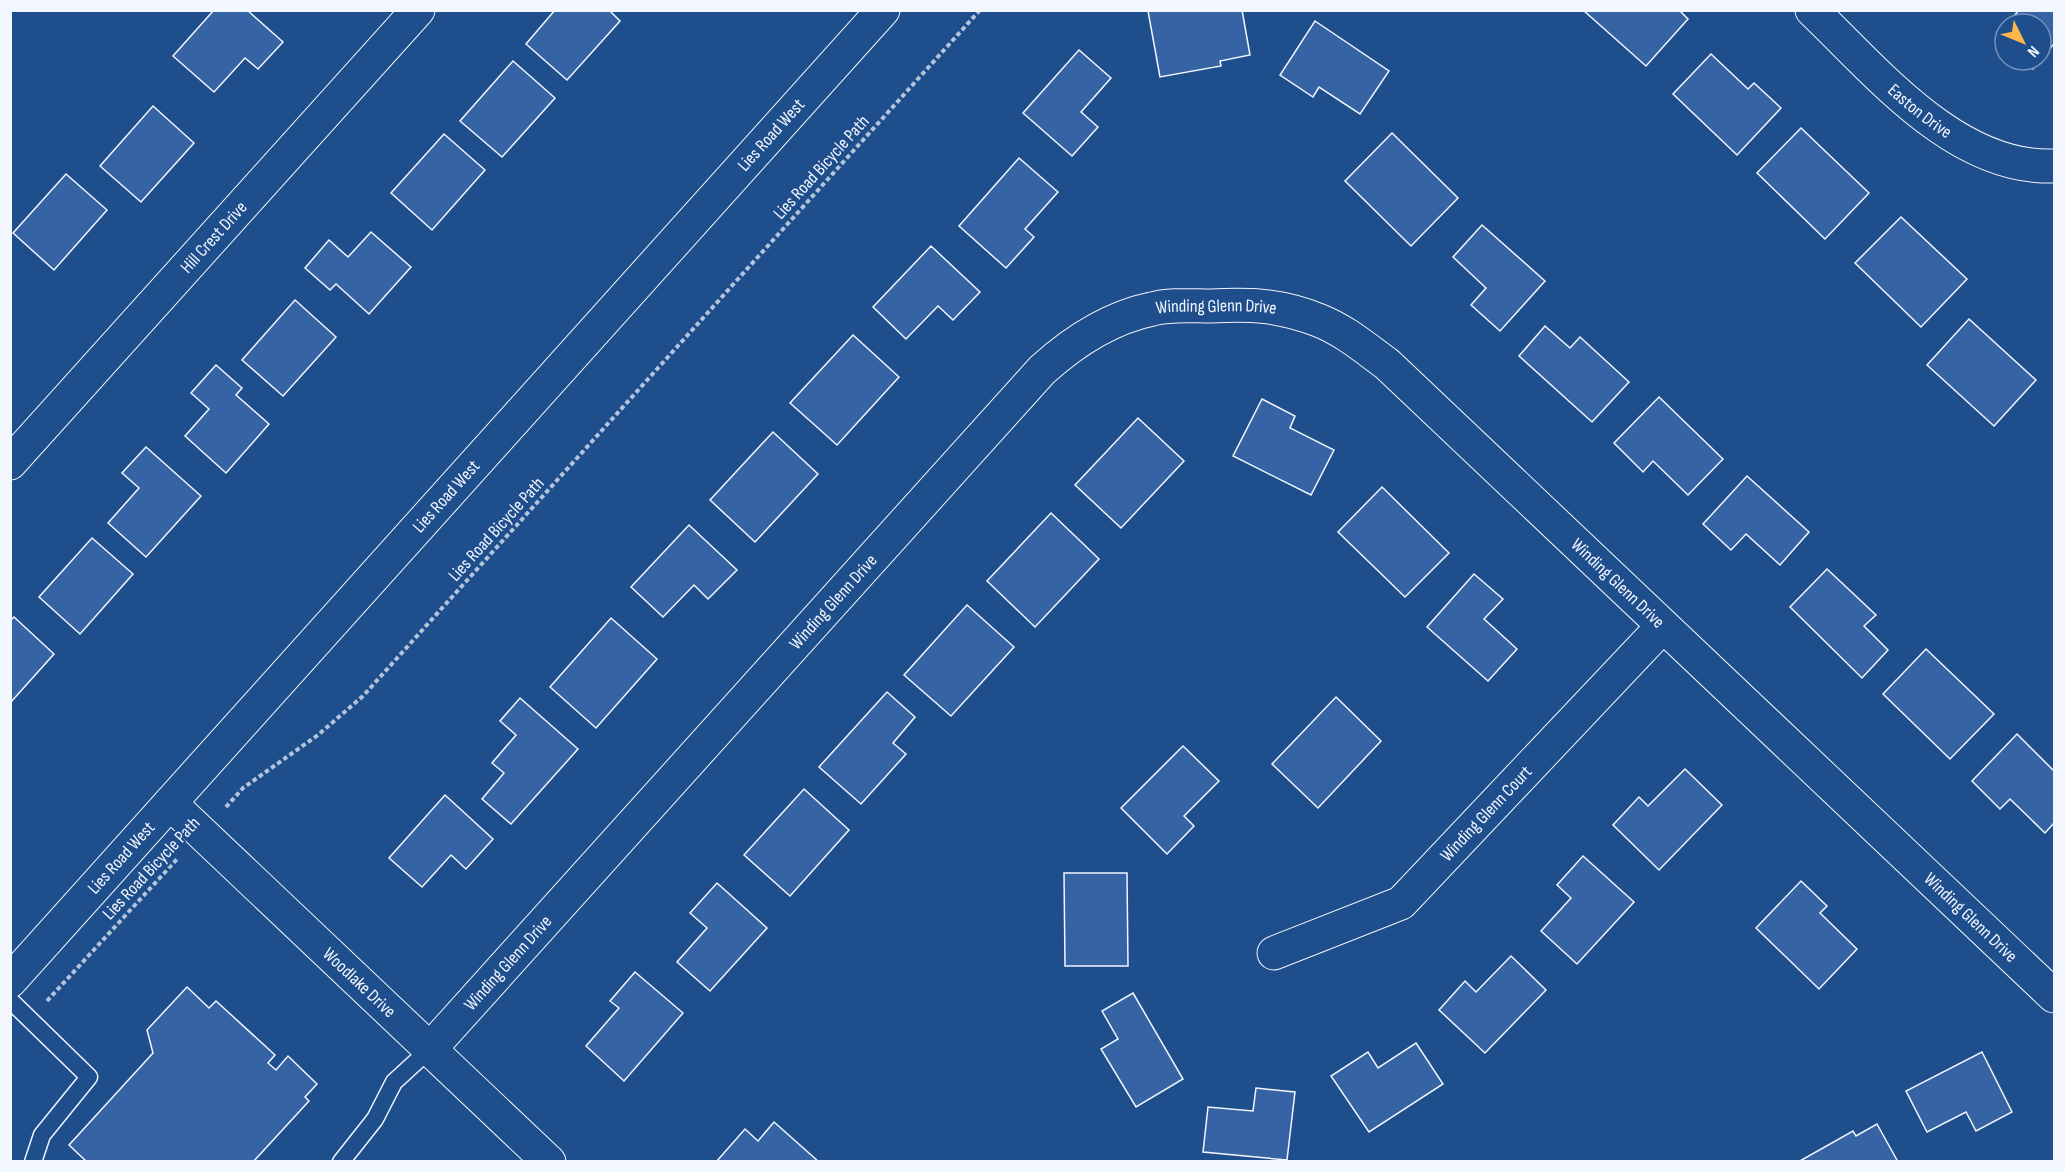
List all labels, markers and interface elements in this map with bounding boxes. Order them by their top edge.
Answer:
north arrow [1993,12,2053,72]
text: N [2023,42,2043,61]
street label: Easton Drive [1883,80,1955,143]
street label: Lies Road West [733,94,810,176]
street label: Lies Road Bicycle Path [769,111,874,224]
street label: Hill Crest Drive [176,197,251,278]
street label: Winding Glenn Drive [1154,295,1278,319]
street label: Lies Road West [408,456,485,537]
street label: Lies Road Bicycle Path [444,473,549,586]
street label: Winding Glenn Drive [1567,534,1669,633]
street label: Winding Glenn Drive [785,550,882,654]
street label: Winding Glenn Court [1436,761,1537,866]
street label: Lies Road Bicycle Path [98,813,204,924]
street label: Lies Road West [83,817,160,898]
street label: Winding Glenn Drive [1919,868,2022,967]
street label: Winding Glenn Drive [460,911,556,1015]
street label: Woodlake Drive [318,943,400,1022]

